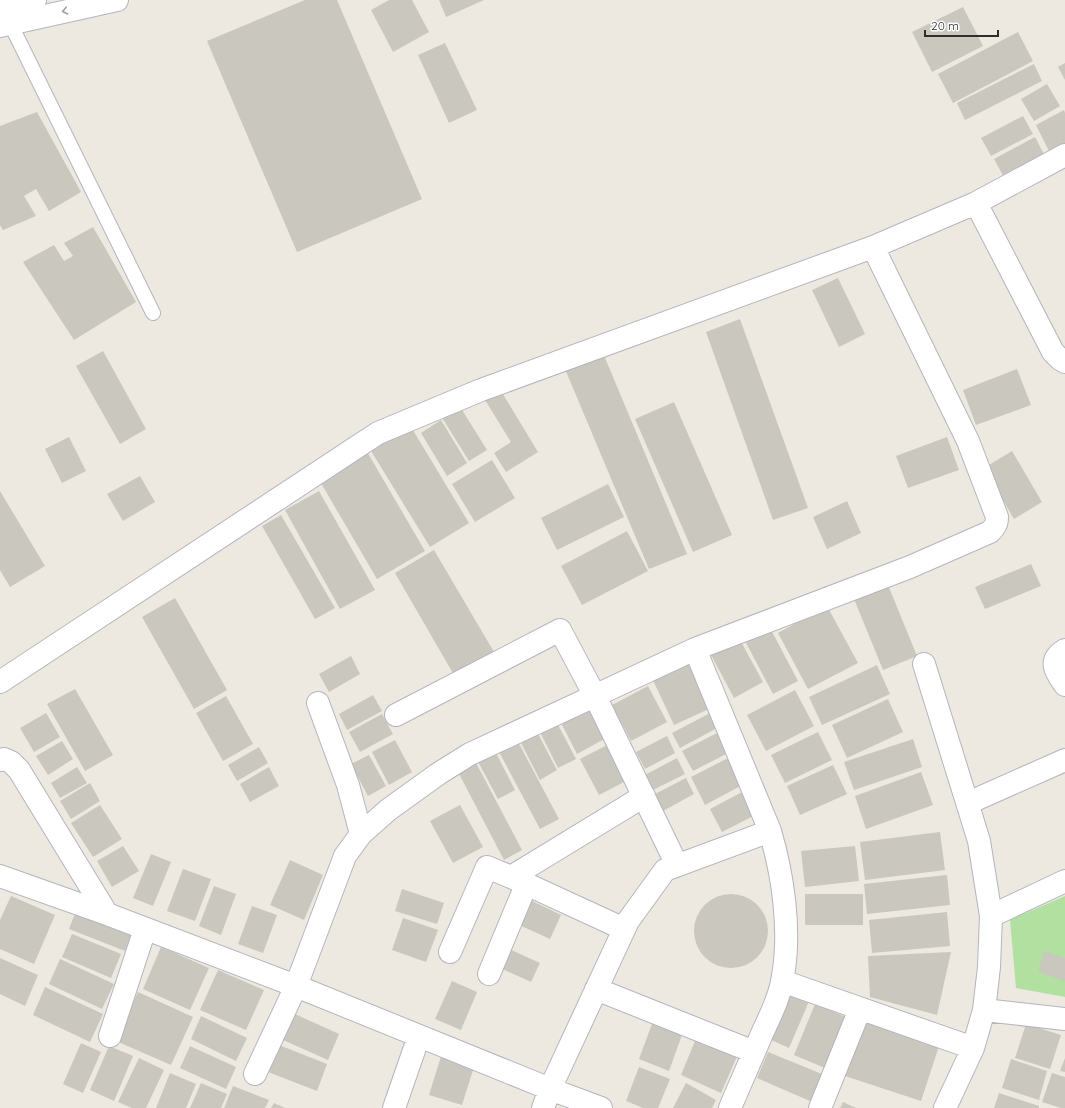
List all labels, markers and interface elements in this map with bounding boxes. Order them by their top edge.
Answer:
one-way arrow [62,7,68,15]
scale bar [925,12,998,38]
text: 20 m [931,18,959,33]

